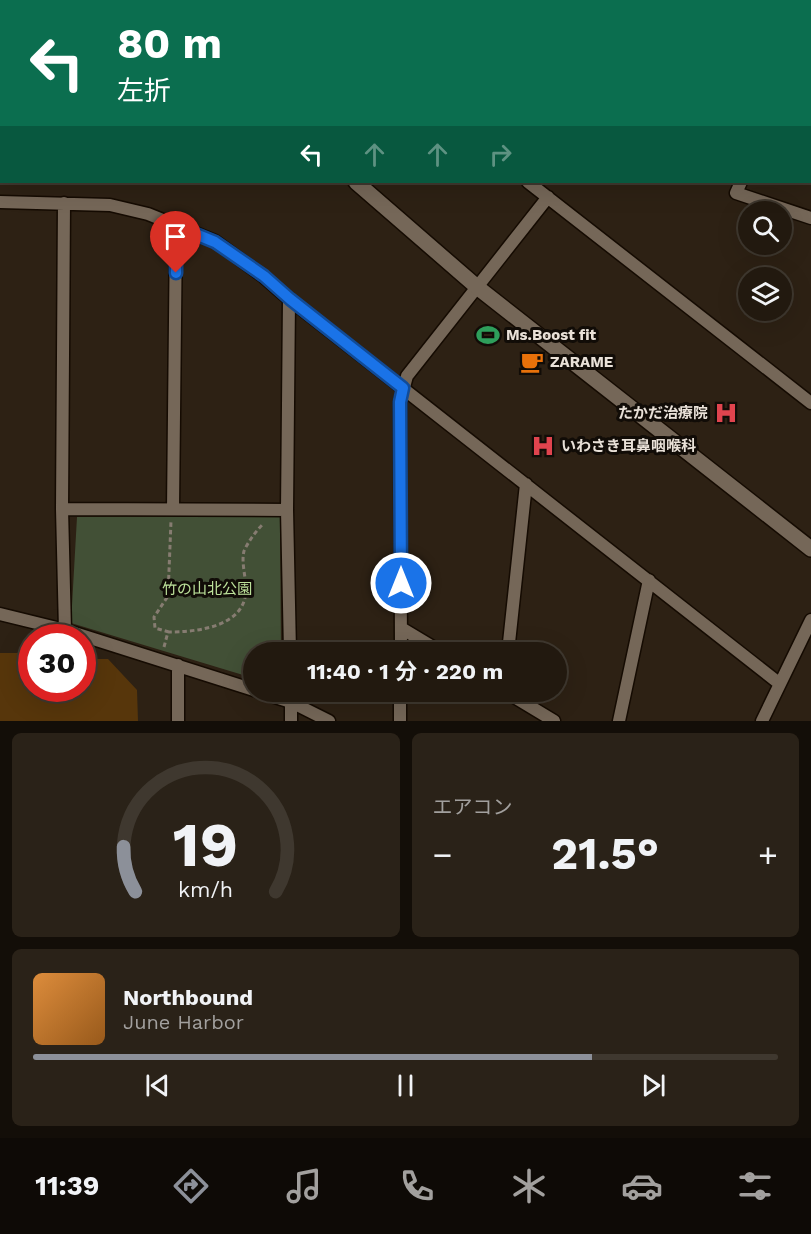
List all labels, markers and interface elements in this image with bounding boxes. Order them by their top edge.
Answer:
text: 80 m [117,19,222,68]
icon: left [18,24,96,102]
text: 左折 [117,75,171,107]
icon: left [295,138,328,171]
icon: ahead [358,138,391,171]
icon: ahead [421,138,454,171]
icon: right [484,138,517,171]
map controls [738,201,792,321]
button: search [738,201,792,255]
pin [150,211,201,273]
icon: arrive [159,220,192,253]
button: layers [738,267,792,321]
sports icon: Ms.Boost fit [475,322,501,348]
place label: Ms.Boost fit [506,326,596,344]
cafe icon: ZARAME [519,349,545,375]
place label: ZARAME [550,353,613,371]
hospital icon: たかだ治療院 [713,400,739,426]
place label: たかだ治療院 [618,404,708,422]
hospital icon: いわさき耳鼻咽喉科 [530,433,556,459]
place label: いわさき耳鼻咽喉科 [561,437,696,455]
position arrow [369,551,433,615]
park label: 竹の山北公園 [162,580,252,598]
speed limit sign: 30 [18,624,96,702]
text: 11:40 · 1 分 · 220 m [307,659,503,684]
text: エアコン [433,795,513,819]
text: 19 [173,808,238,881]
text: 21.5° [551,827,659,880]
text: − [433,835,452,874]
text: + [758,835,778,874]
text: km/h [178,877,233,902]
text: Northbound [123,985,253,1010]
text: June Harbor [123,1010,244,1034]
icon: previous [141,1069,174,1102]
icon: pause [389,1069,422,1102]
icon: next [637,1069,670,1102]
icon: directions [170,1165,212,1207]
icon: music [283,1165,325,1207]
icon: phone [396,1165,438,1207]
icon: climate [508,1165,550,1207]
icon: car [621,1165,663,1207]
icon: filters [734,1165,776,1207]
text: 11:39 [35,1170,99,1202]

